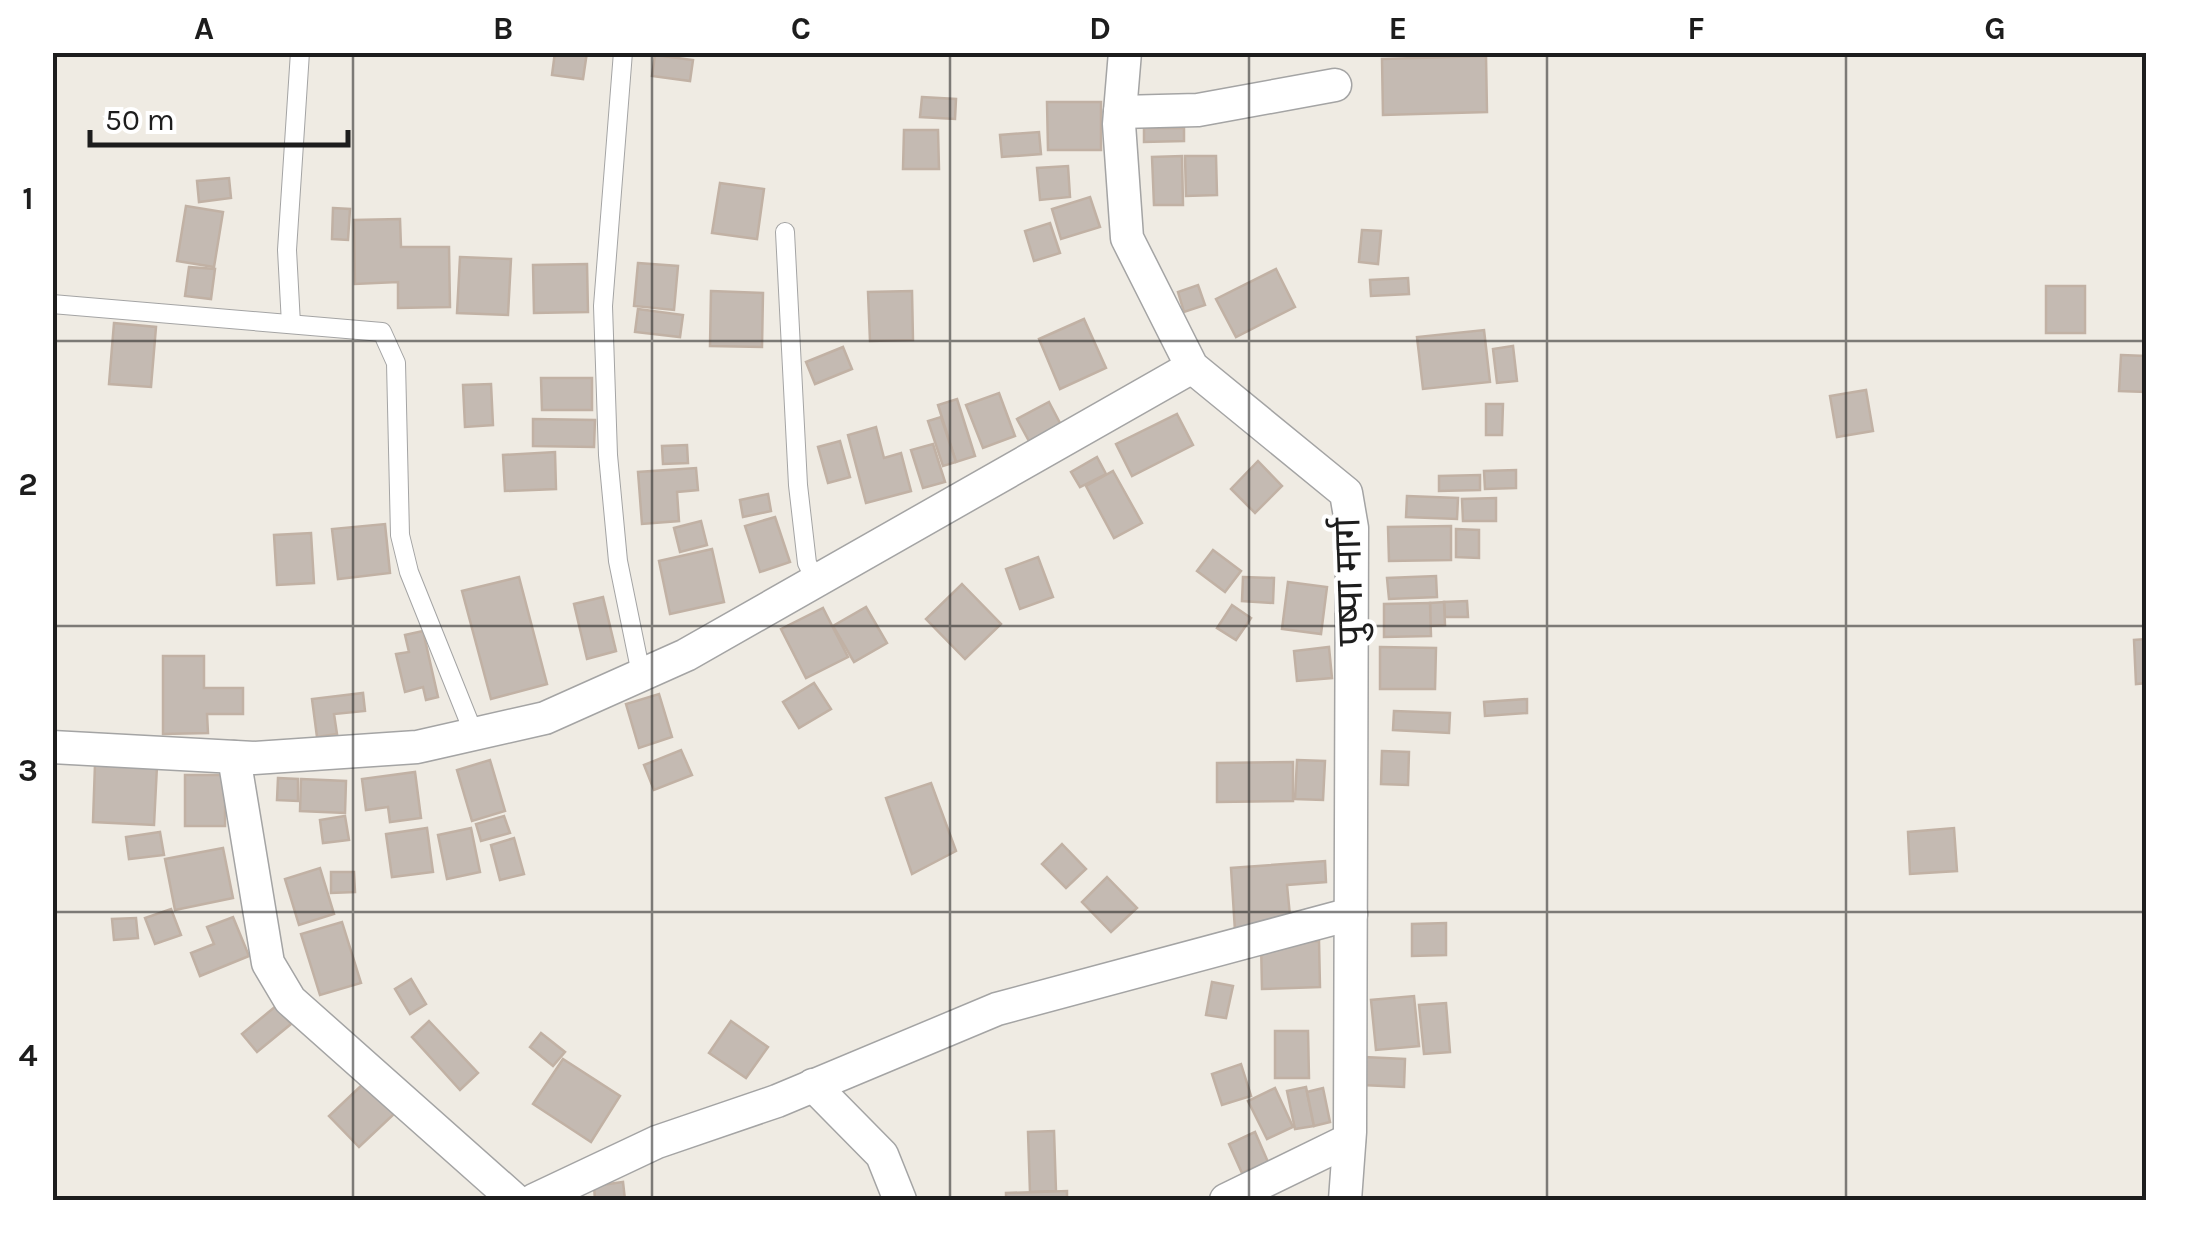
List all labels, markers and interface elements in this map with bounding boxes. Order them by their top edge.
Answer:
text: A [194,10,214,47]
text: B [493,10,513,47]
text: C [791,10,811,47]
text: D [1089,10,1111,47]
text: E [1389,10,1407,47]
text: F [1687,10,1705,47]
text: G [1984,10,2006,47]
scale bar [90,85,348,147]
text: 50 m [105,102,175,138]
text: 1 [22,180,34,217]
text: 2 [18,466,38,503]
street label: पुष्पा मार्ग [1324,516,1374,647]
text: 3 [18,752,38,789]
text: 4 [18,1037,38,1074]

